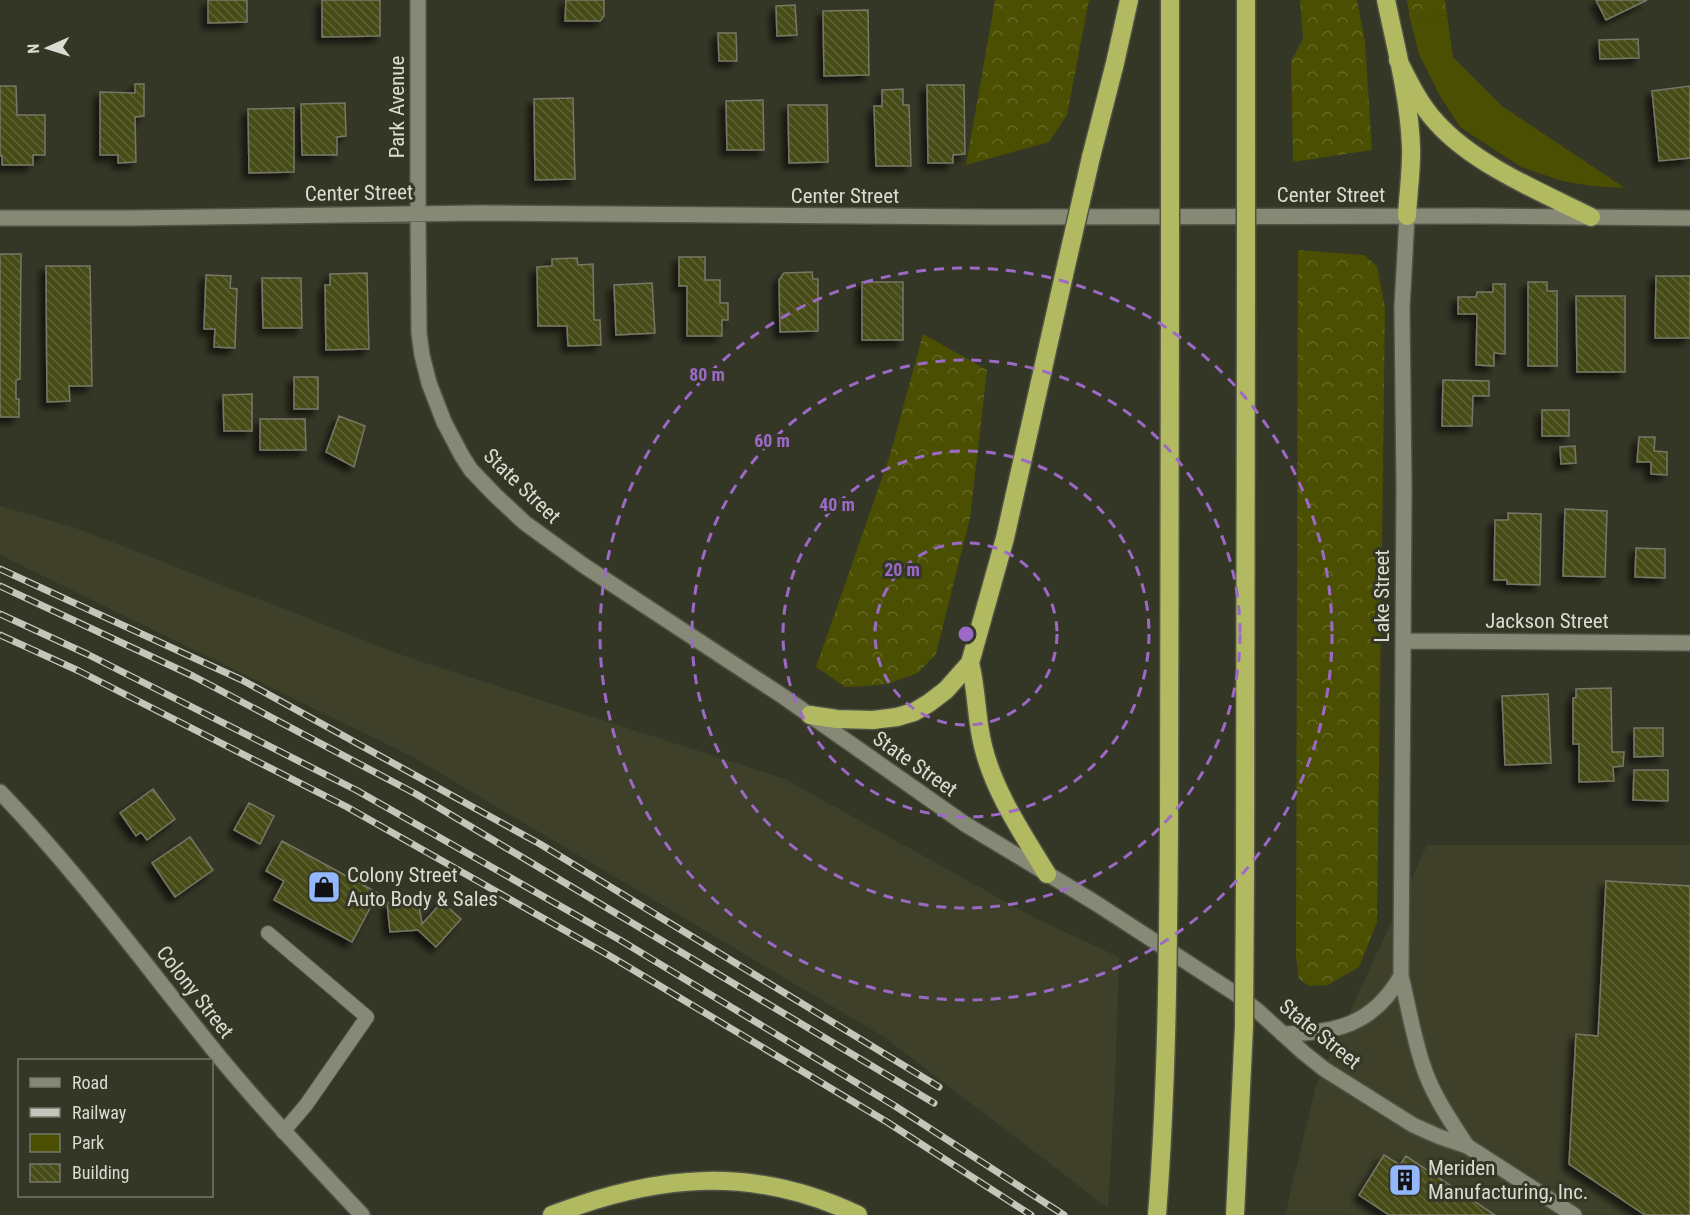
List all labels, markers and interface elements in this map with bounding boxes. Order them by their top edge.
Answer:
north arrow [18,18,78,78]
text: N [24,43,43,54]
street label: Park Avenue [385,55,409,158]
street label: Center Street [305,180,413,206]
street label: Center Street [1277,183,1385,207]
street label: Center Street [791,184,899,208]
text: 80 m [689,364,725,385]
text: 60 m [754,430,790,451]
street label: State Street [479,444,565,528]
text: 40 m [819,494,855,515]
street label: Lake Street [1370,549,1394,643]
text: 20 m [884,559,920,580]
street label: Jackson Street [1485,609,1609,633]
centre of rings [956,624,976,644]
street label: State Street [868,726,962,802]
place label: Colony Street Auto Body & Sales [347,863,498,911]
shop icon: Colony Street Auto Body & Sales [306,869,342,905]
street label: Colony Street [151,941,239,1043]
street label: State Street [1275,994,1365,1074]
legend [18,1059,213,1197]
text: Road [72,1072,108,1093]
text: Railway [72,1102,127,1123]
text: Park [72,1132,104,1153]
place label: Meriden Manufacturing, Inc. [1428,1156,1588,1204]
text: Building [72,1162,129,1183]
building icon: Meriden Manufacturing, Inc. [1387,1162,1423,1198]

